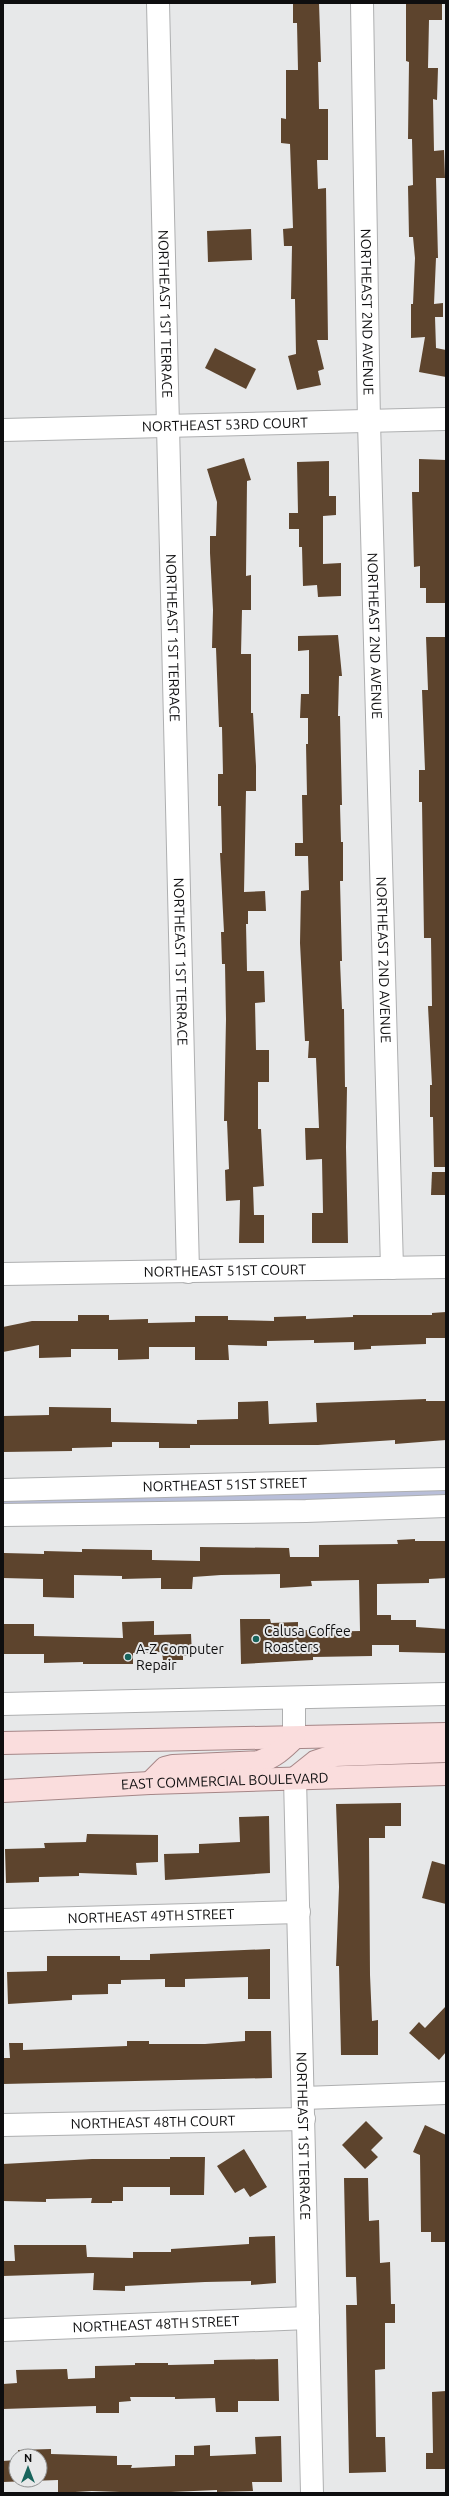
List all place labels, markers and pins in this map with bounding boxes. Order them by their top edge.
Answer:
place label: Calusa Coffee Roasters [264,1623,351,1655]
marker: Calusa Coffee Roasters [251,1634,261,1644]
place label: A-Z Computer Repair [136,1641,224,1673]
marker: A-Z Computer Repair [123,1652,133,1662]

